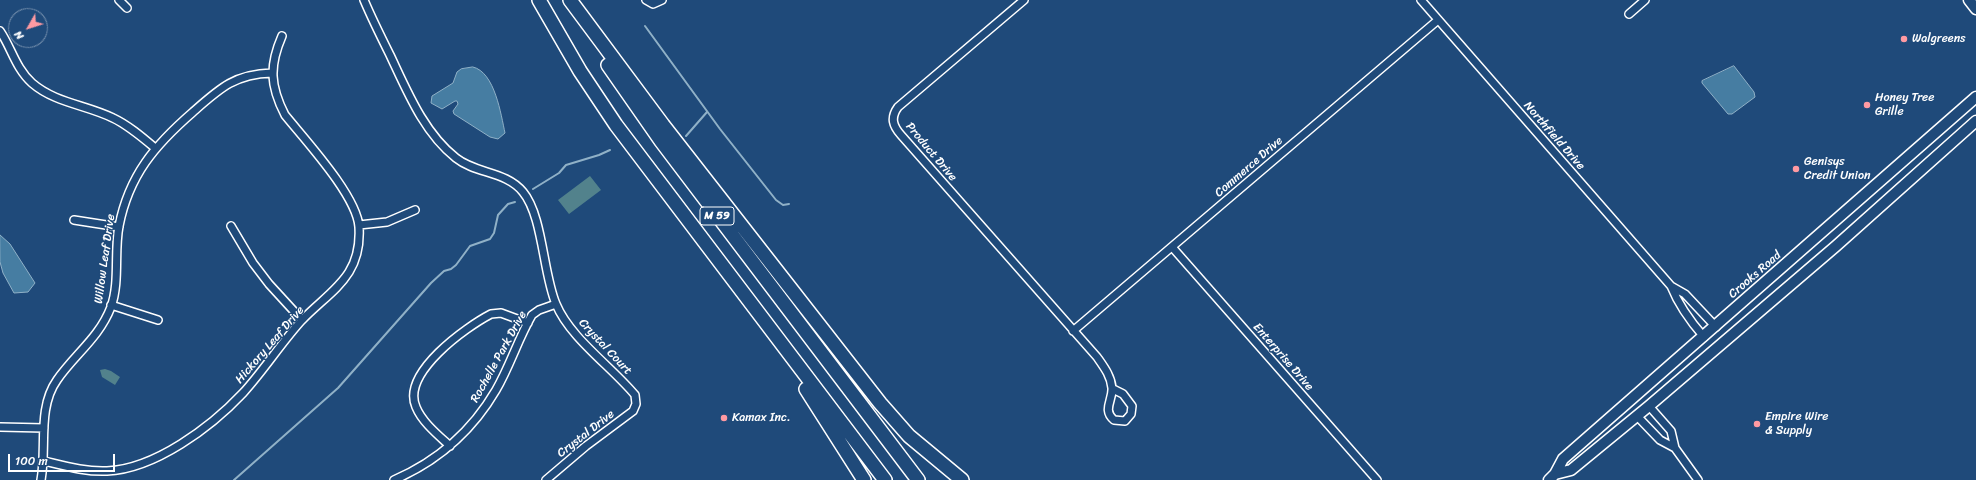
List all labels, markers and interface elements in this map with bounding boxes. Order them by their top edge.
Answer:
north arrow [8,8,48,48]
text: N [9,26,29,44]
place label: Walgreens [1912,32,1966,46]
marker: Walgreens [1899,34,1909,44]
place label: Honey Tree Grille [1875,91,1934,119]
street label: Northfield Drive [1520,99,1588,173]
marker: Honey Tree Grille [1862,100,1872,110]
street label: Product Drive [902,120,960,184]
street label: Commerce Drive [1212,134,1286,200]
place label: Genisys Credit Union [1804,155,1870,183]
marker: Genisys Credit Union [1791,164,1801,174]
road number: M 59 [700,207,734,225]
street label: Willow Leaf Drive [92,213,118,305]
street label: Crooks Road [1726,248,1784,302]
street label: Hickory Leaf Drive [232,303,308,387]
street label: Rochelle Park Drive [468,309,530,405]
street label: Crystal Court [575,316,635,378]
street label: Enterprise Drive [1250,320,1316,394]
street label: Crystal Drive [555,407,617,461]
place label: Empire Wire & Supply [1765,410,1828,438]
place label: Kamax Inc. [732,411,791,425]
marker: Kamax Inc. [719,413,729,423]
marker: Empire Wire & Supply [1752,419,1762,429]
scale bar [10,446,117,472]
text: 100 m [15,450,48,472]

